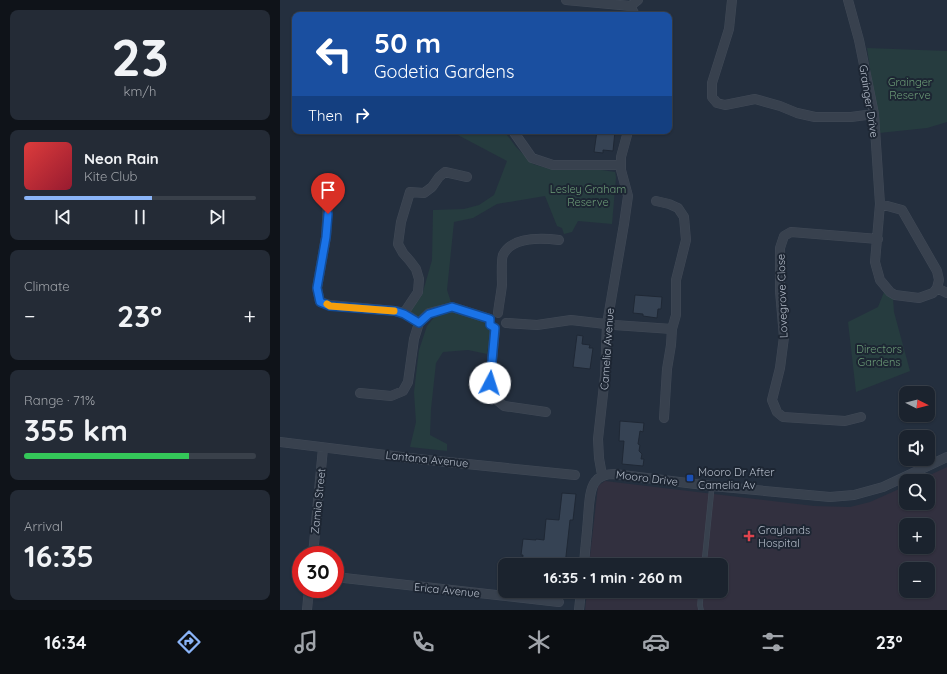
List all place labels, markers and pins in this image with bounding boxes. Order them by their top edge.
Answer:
pin [311,173,345,214]
place label: Mooro Dr After Camelia Av [698,465,775,492]
marker: Mooro Dr After Camelia Av [685,473,695,483]
place label: Graylands Hospital [758,523,810,550]
marker: Graylands Hospital [743,530,755,542]

